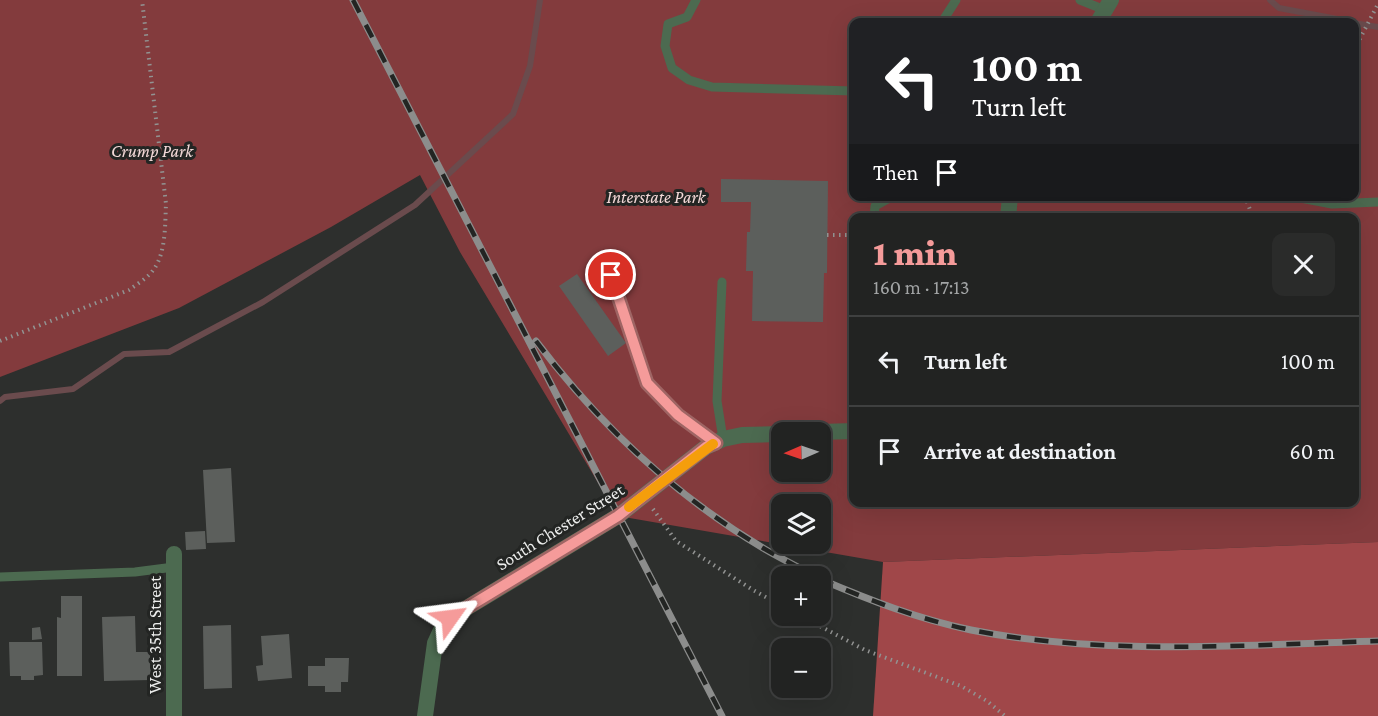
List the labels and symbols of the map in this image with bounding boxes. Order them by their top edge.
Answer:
park label: Crump Park [111,141,194,161]
park label: Interstate Park [607,187,707,207]
pin [585,249,636,300]
north arrow [771,422,831,482]
street label: South Chester Street [492,479,628,574]
street label: West 35th Street [145,575,165,694]
position arrow [418,586,482,650]

